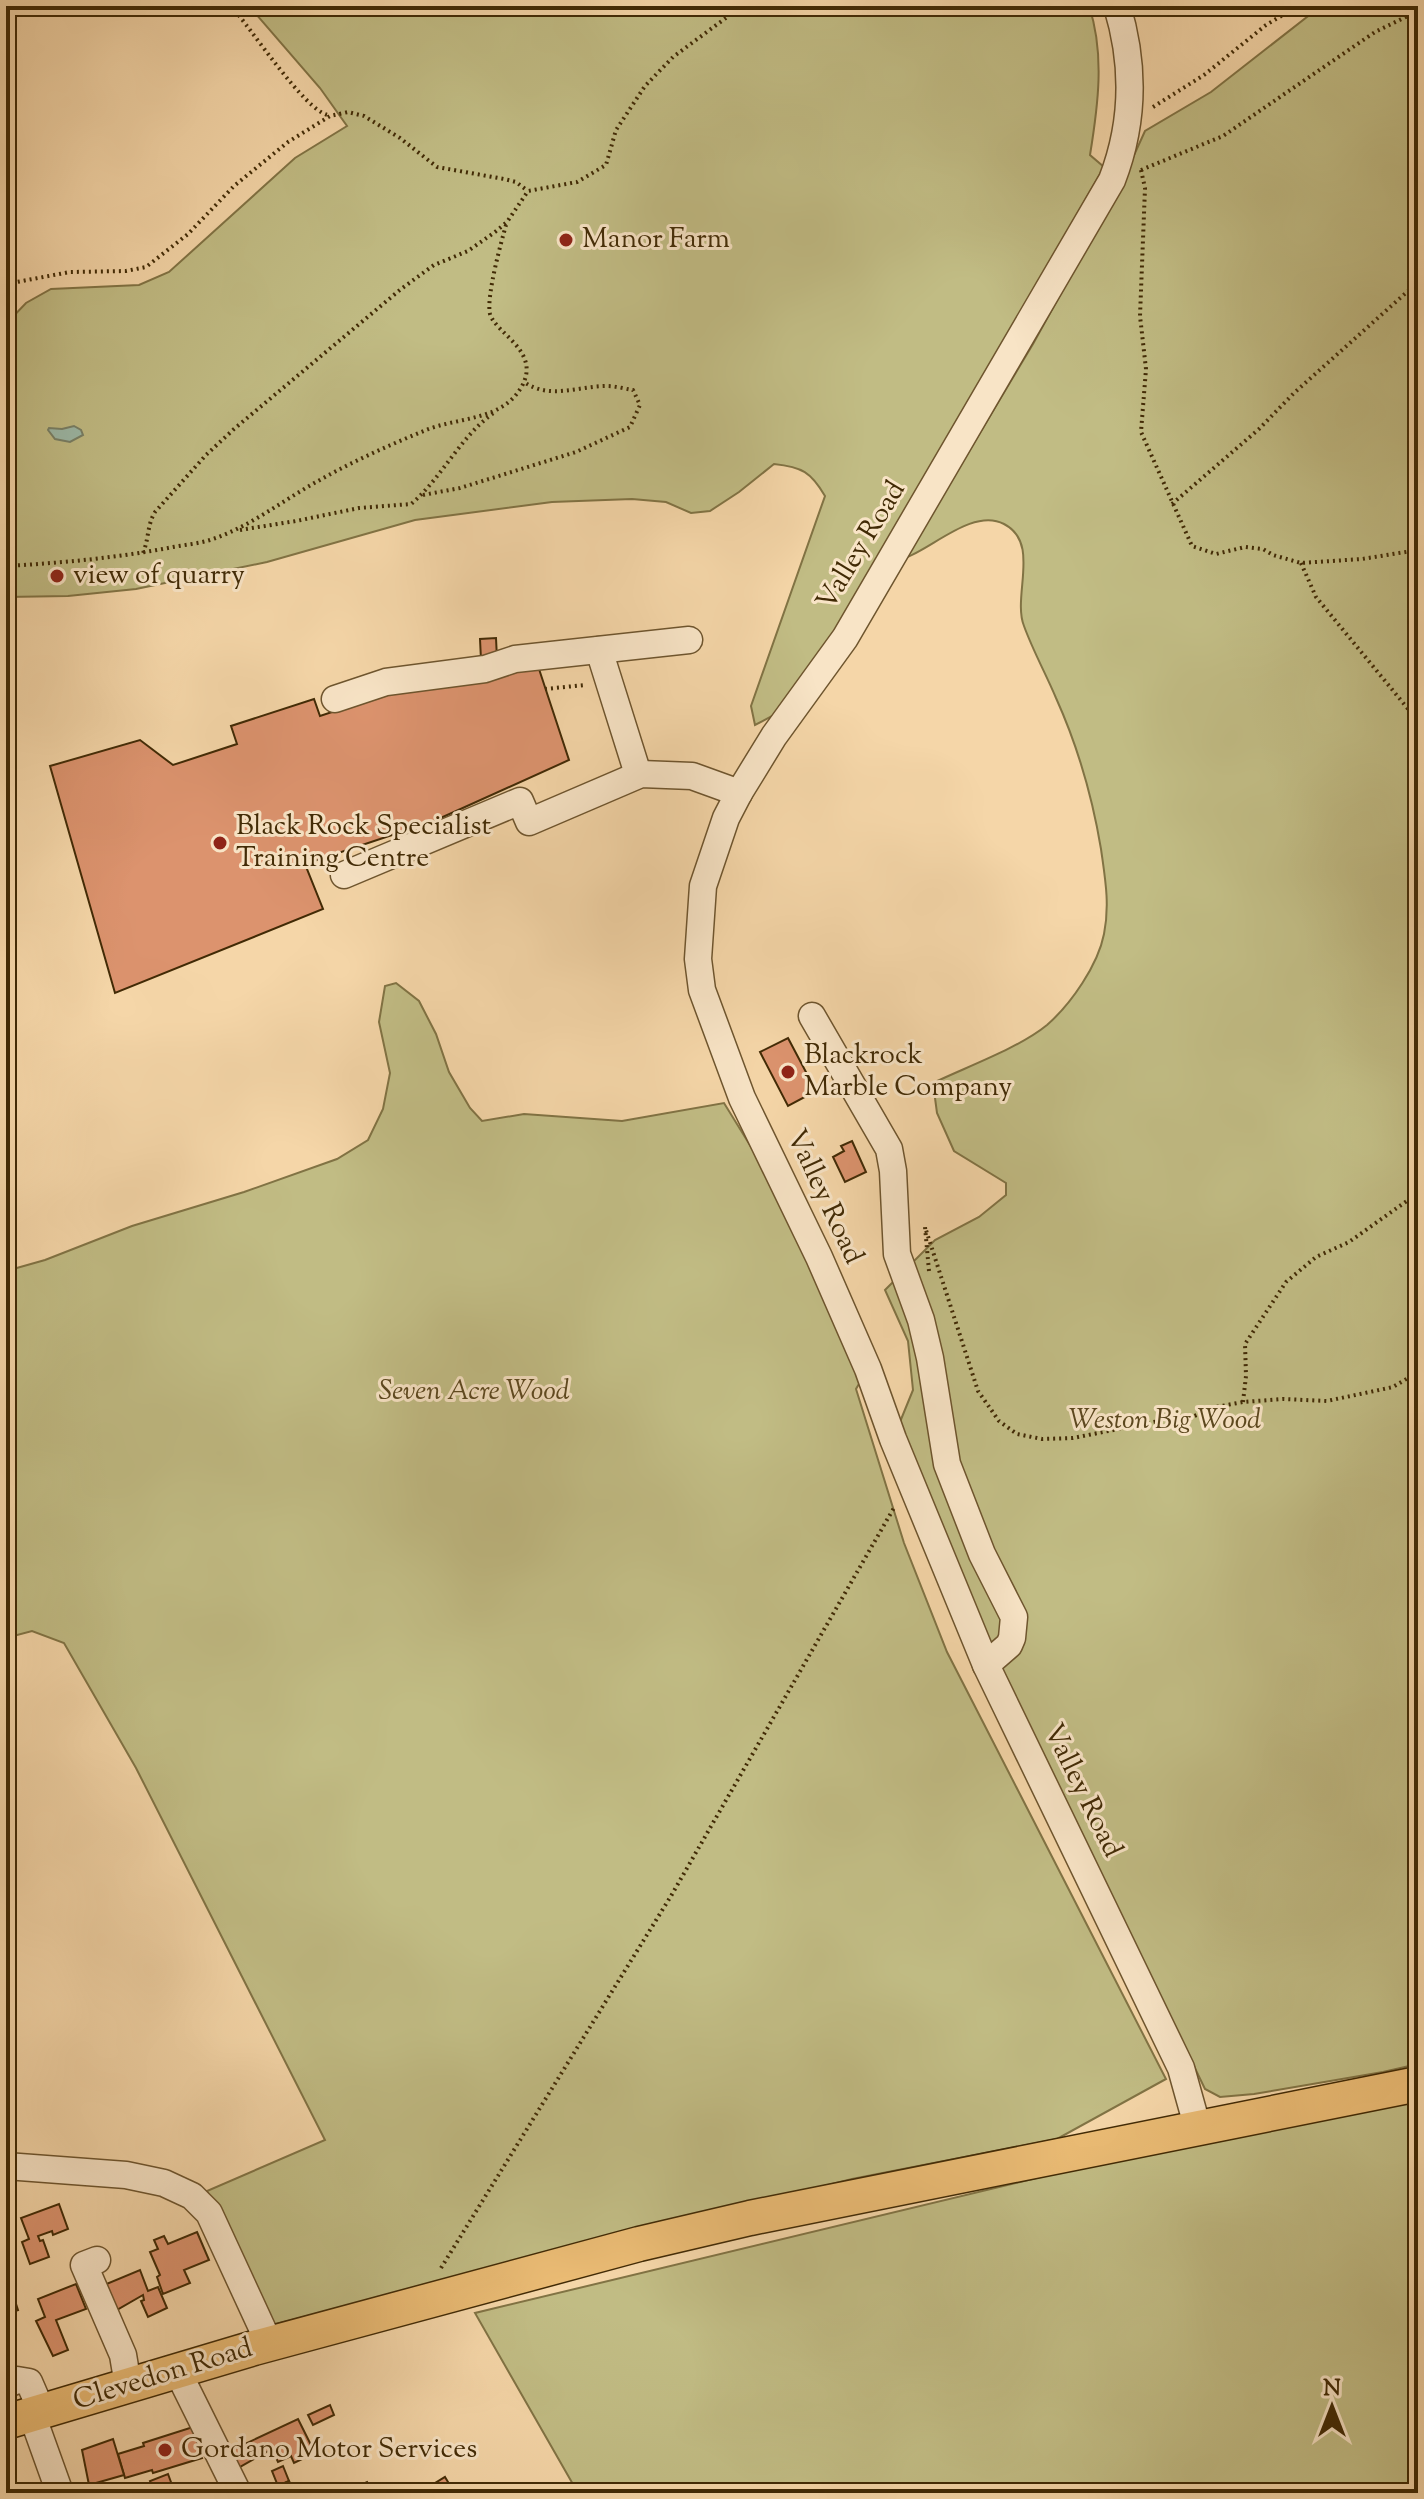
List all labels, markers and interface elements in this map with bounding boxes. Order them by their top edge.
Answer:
place label: Manor Farm [582,220,730,260]
marker: Manor Farm [557,231,575,249]
street label: Valley Road [808,474,916,618]
place label: view of quarry [73,556,245,596]
marker: view of quarry [48,567,66,585]
place label: Black Rock Specialist Training Centre [236,807,491,879]
marker: Black Rock Specialist Training Centre [211,834,229,852]
place label: Blackrock Marble Company [804,1036,1012,1108]
marker: Blackrock Marble Company [779,1063,797,1081]
street label: Valley Road [775,1123,873,1271]
park label: Seven Acre Wood [378,1372,570,1412]
park label: Weston Big Wood [1069,1401,1261,1441]
street label: Valley Road [1032,1717,1132,1865]
street label: Clevedon Road [68,2329,258,2421]
north arrow [1292,2367,1372,2447]
text: N [1323,2374,1341,2406]
place label: Gordano Motor Services [181,2430,477,2470]
marker: Gordano Motor Services [156,2441,174,2459]

